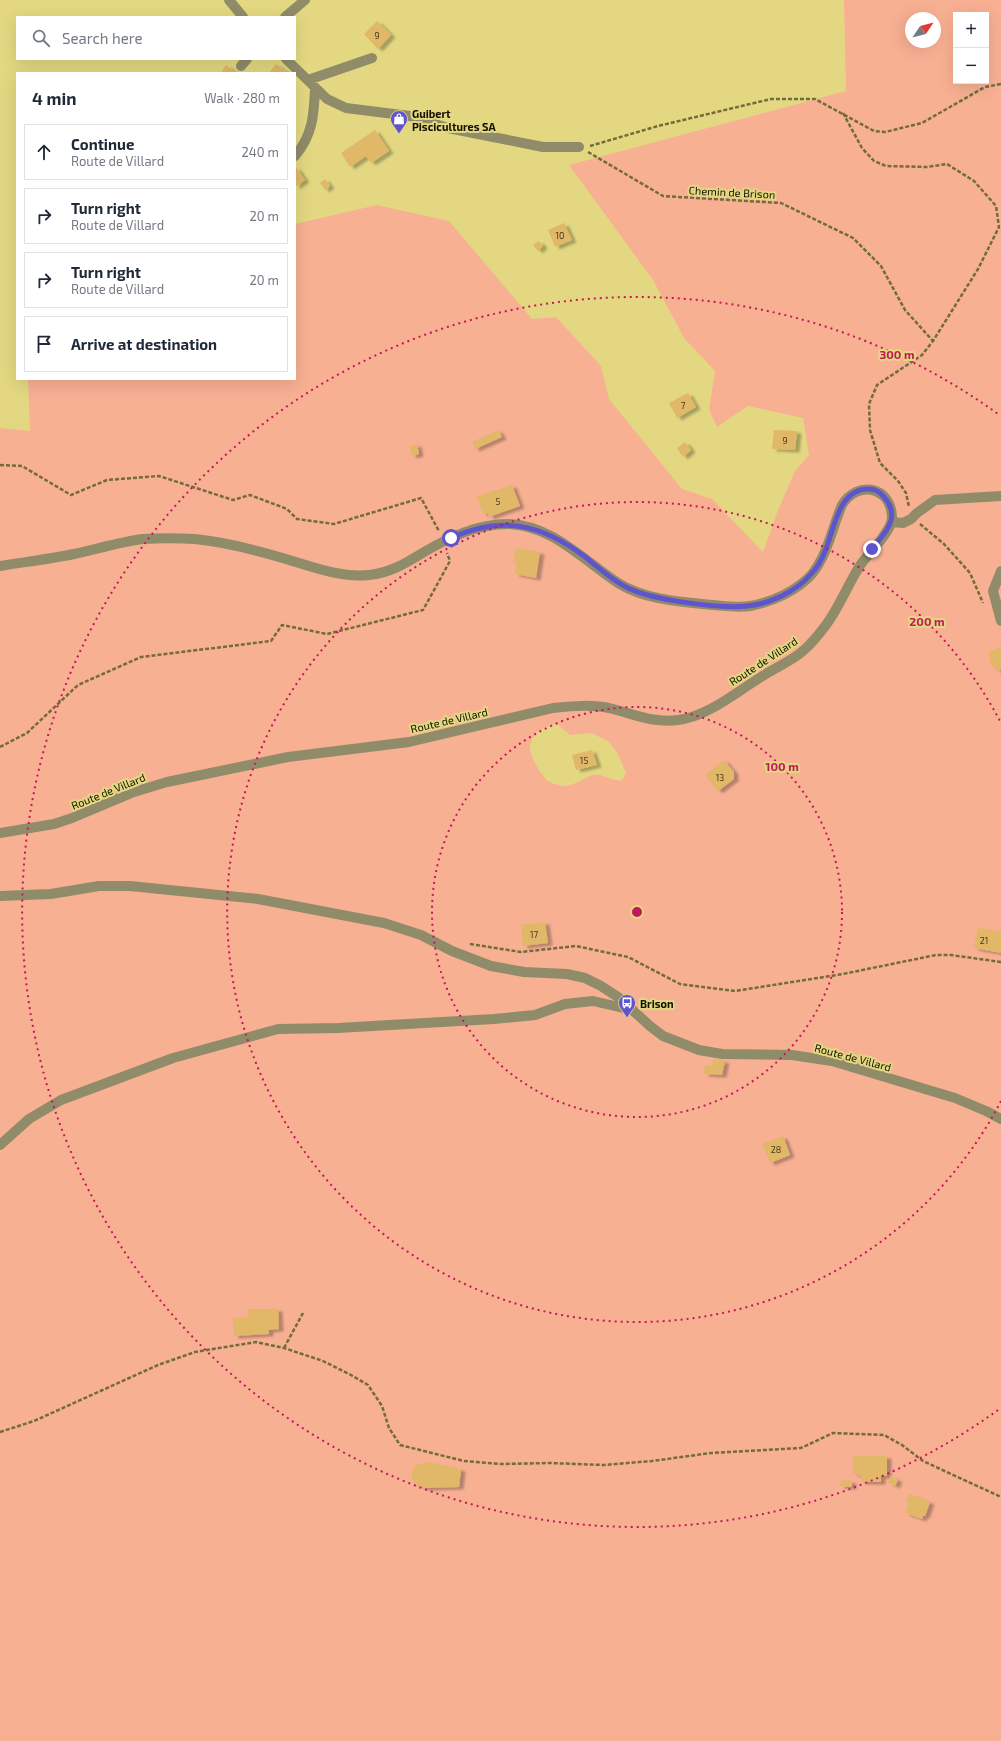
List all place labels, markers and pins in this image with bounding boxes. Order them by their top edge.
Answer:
place label: Guibert Piscicultures SA [412,107,496,133]
shop icon: Guibert Piscicultures SA [389,109,409,134]
centre of rings [630,905,644,919]
bus stop icon: Brison [617,993,637,1018]
place label: Brison [640,997,674,1010]

